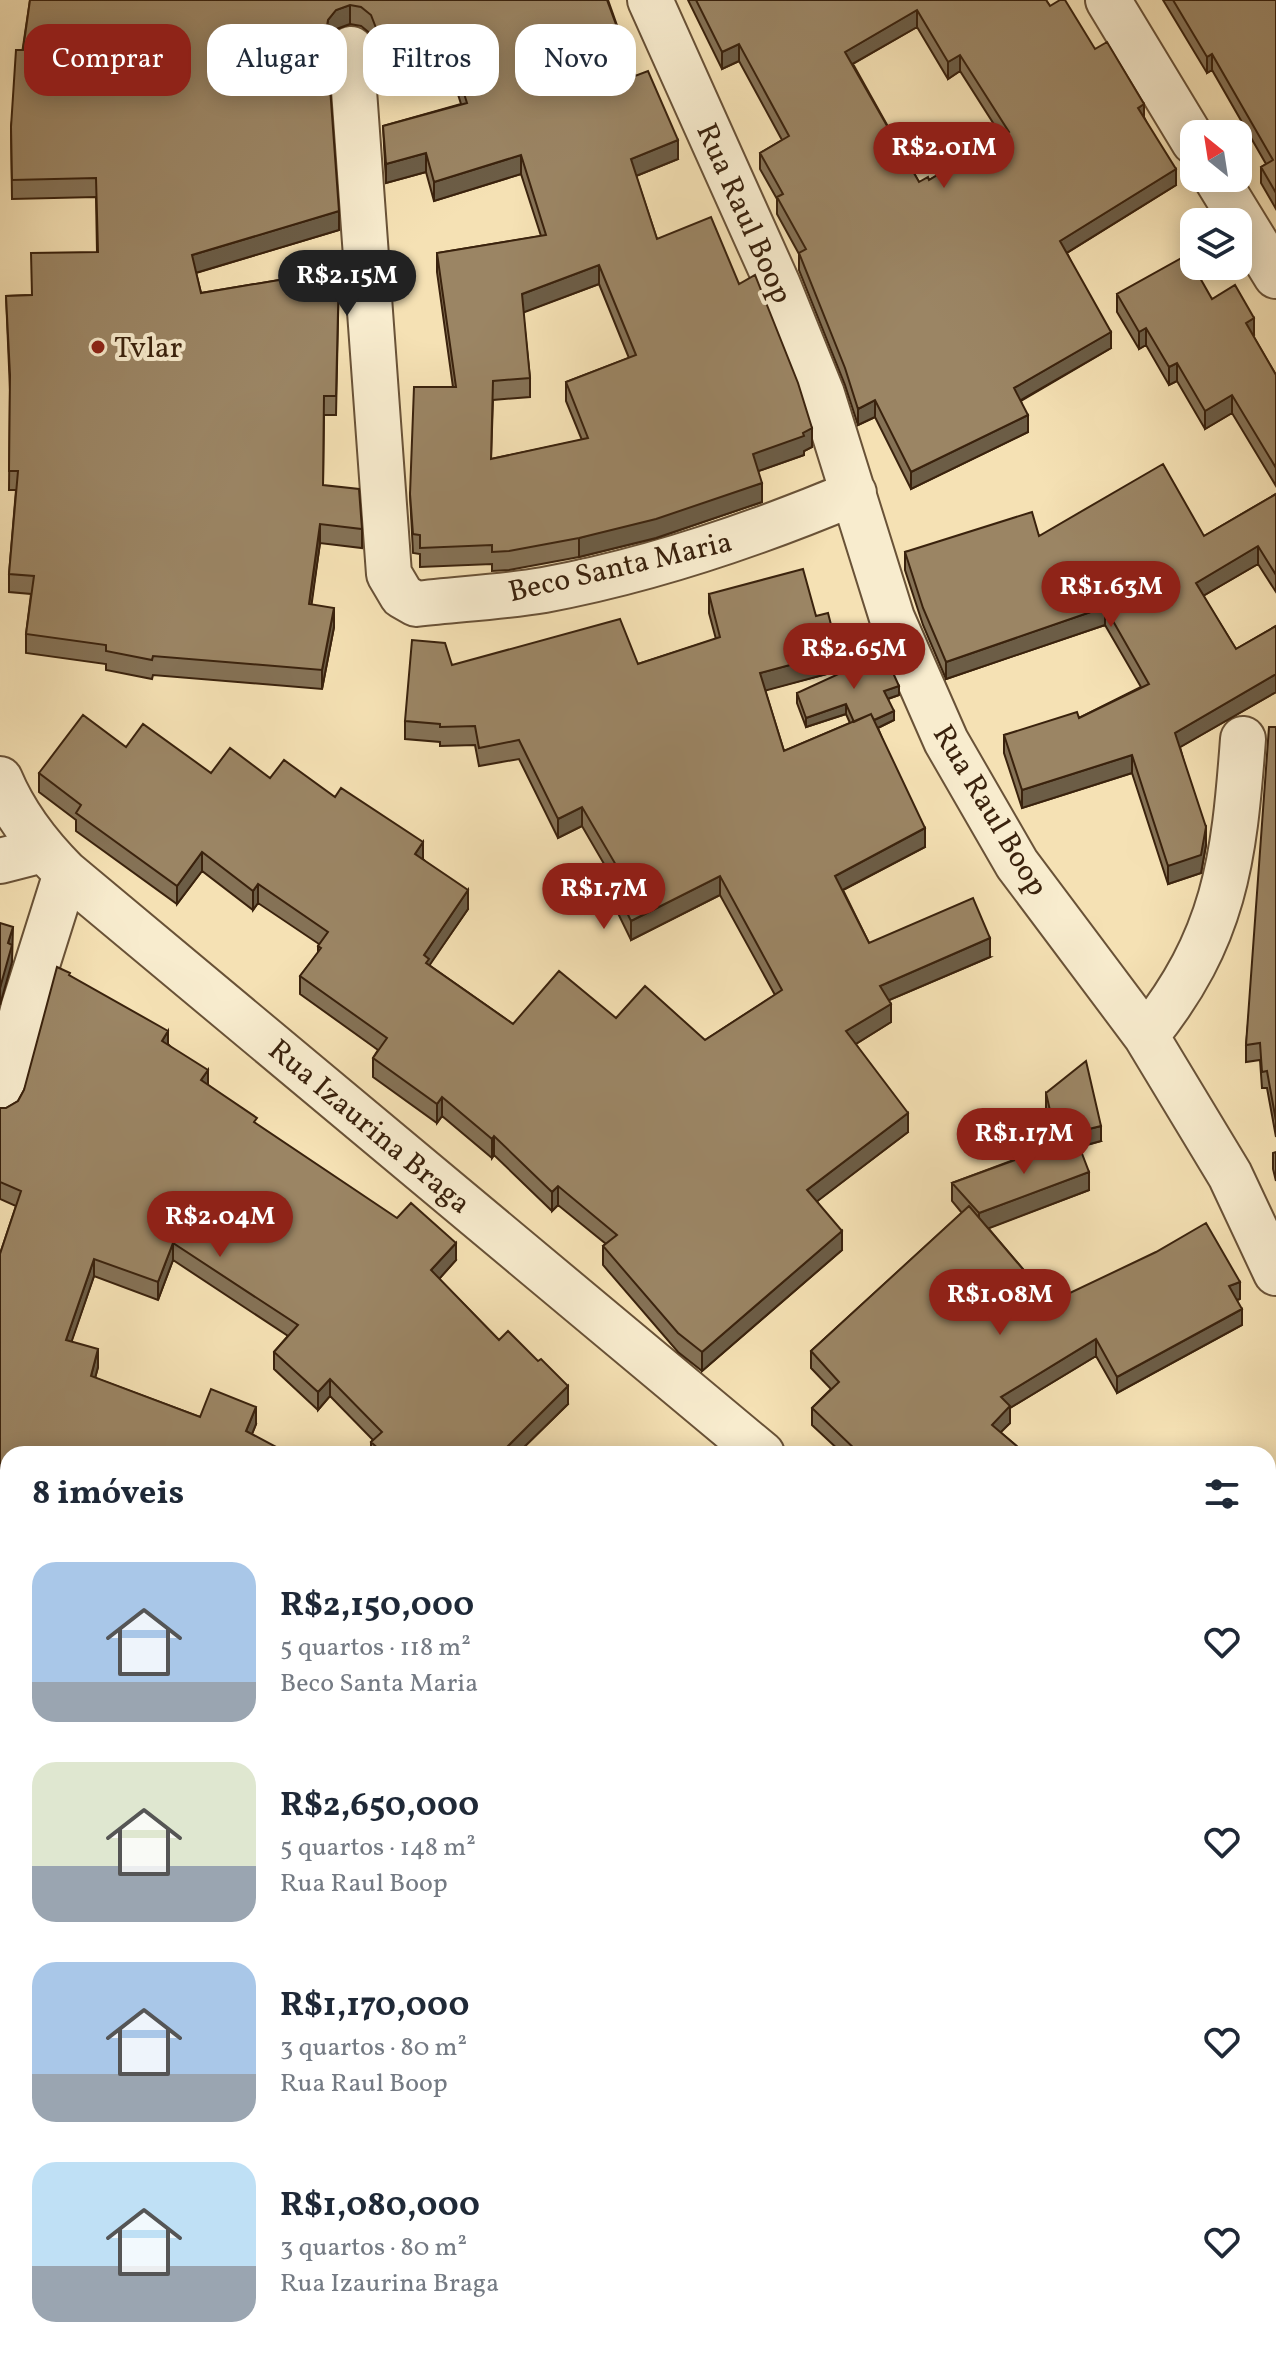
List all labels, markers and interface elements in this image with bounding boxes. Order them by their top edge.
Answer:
chip: Comprar [24,24,191,96]
chip: Alugar [207,24,347,96]
chip: Filtros [363,24,499,96]
chip: Novo [515,24,636,96]
street label: Rua Raul Boop [685,117,802,311]
north arrow [1180,120,1252,192]
map controls [1180,120,1252,280]
pin: R$2.01M [870,122,1018,190]
text: R$2.01M [891,130,997,166]
button: layers [1180,208,1252,280]
pin: R$2.15M [273,250,421,318]
text: R$2.15M [296,258,398,294]
place label: Tvlar [114,328,182,370]
marker: Tvlar [89,338,107,356]
street label: Beco Santa Maria [504,522,737,614]
pin: R$1.63M [1037,561,1185,629]
text: R$1.63M [1059,569,1163,605]
pin: R$2.65M [780,623,928,691]
text: R$2.65M [801,631,907,667]
street label: Rua Raul Boop [921,717,1057,905]
pin: R$1.7M [539,863,669,931]
text: R$1.7M [560,871,648,907]
street label: Rua Izaurina Braga [258,1030,479,1225]
pin: R$1.17M [950,1108,1098,1176]
text: R$1.17M [975,1116,1073,1152]
pin: R$2.04M [146,1191,294,1259]
text: R$2.04M [165,1199,275,1235]
pin: R$1.08M [926,1269,1074,1337]
text: R$1.08M [947,1277,1053,1313]
text: 8 imóveis [32,1471,184,1518]
icon: filters [1200,1472,1244,1516]
text: R$2,150,000 [280,1583,474,1630]
icon: home [96,1594,192,1690]
icon: heart [1200,1620,1244,1664]
text: 5 quartos · 118 m² [280,1630,471,1666]
text: Beco Santa Maria [280,1666,478,1702]
text: R$2,650,000 [280,1783,479,1830]
icon: home [96,1794,192,1890]
icon: heart [1200,1820,1244,1864]
text: 5 quartos · 148 m² [280,1830,476,1866]
text: Rua Raul Boop [280,1866,448,1902]
text: R$1,170,000 [280,1983,469,2030]
icon: home [96,1994,192,2090]
icon: heart [1200,2020,1244,2064]
text: 3 quartos · 80 m² [280,2030,467,2066]
text: Rua Raul Boop [280,2066,448,2102]
text: R$1,080,000 [280,2183,480,2230]
icon: home [96,2194,192,2290]
icon: heart [1200,2220,1244,2264]
text: 3 quartos · 80 m² [280,2230,467,2266]
text: Rua Izaurina Braga [280,2266,499,2302]

